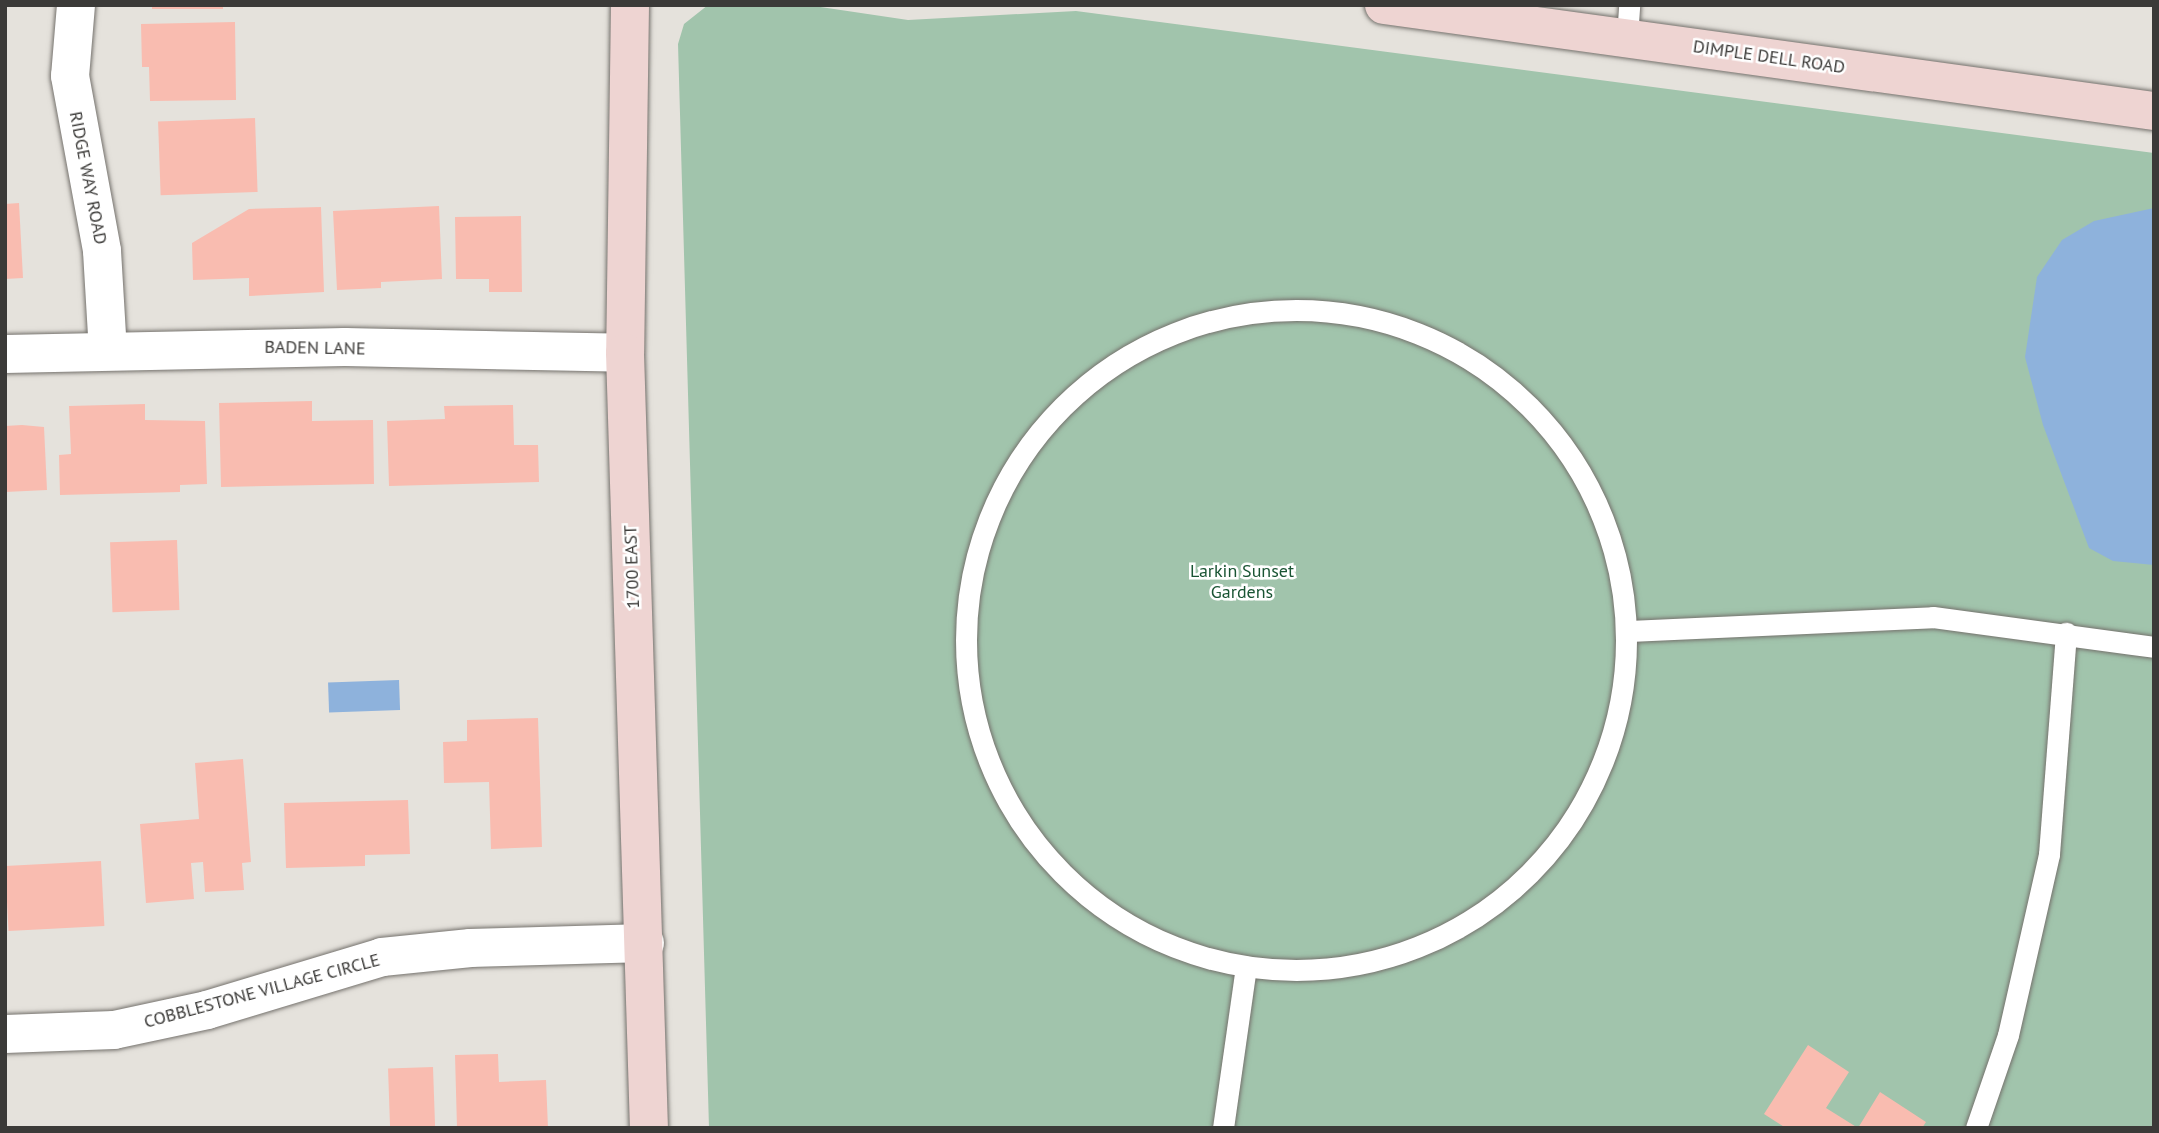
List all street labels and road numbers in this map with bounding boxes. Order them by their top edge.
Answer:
street label: DIMPLE DELL ROAD [1691,36,1847,78]
street label: RIDGE WAY ROAD [64,109,112,247]
street label: BADEN LANE [264,336,366,360]
street label: 1700 EAST [620,525,644,609]
street label: COBBLESTONE VILLAGE CIRCLE [141,949,383,1033]

